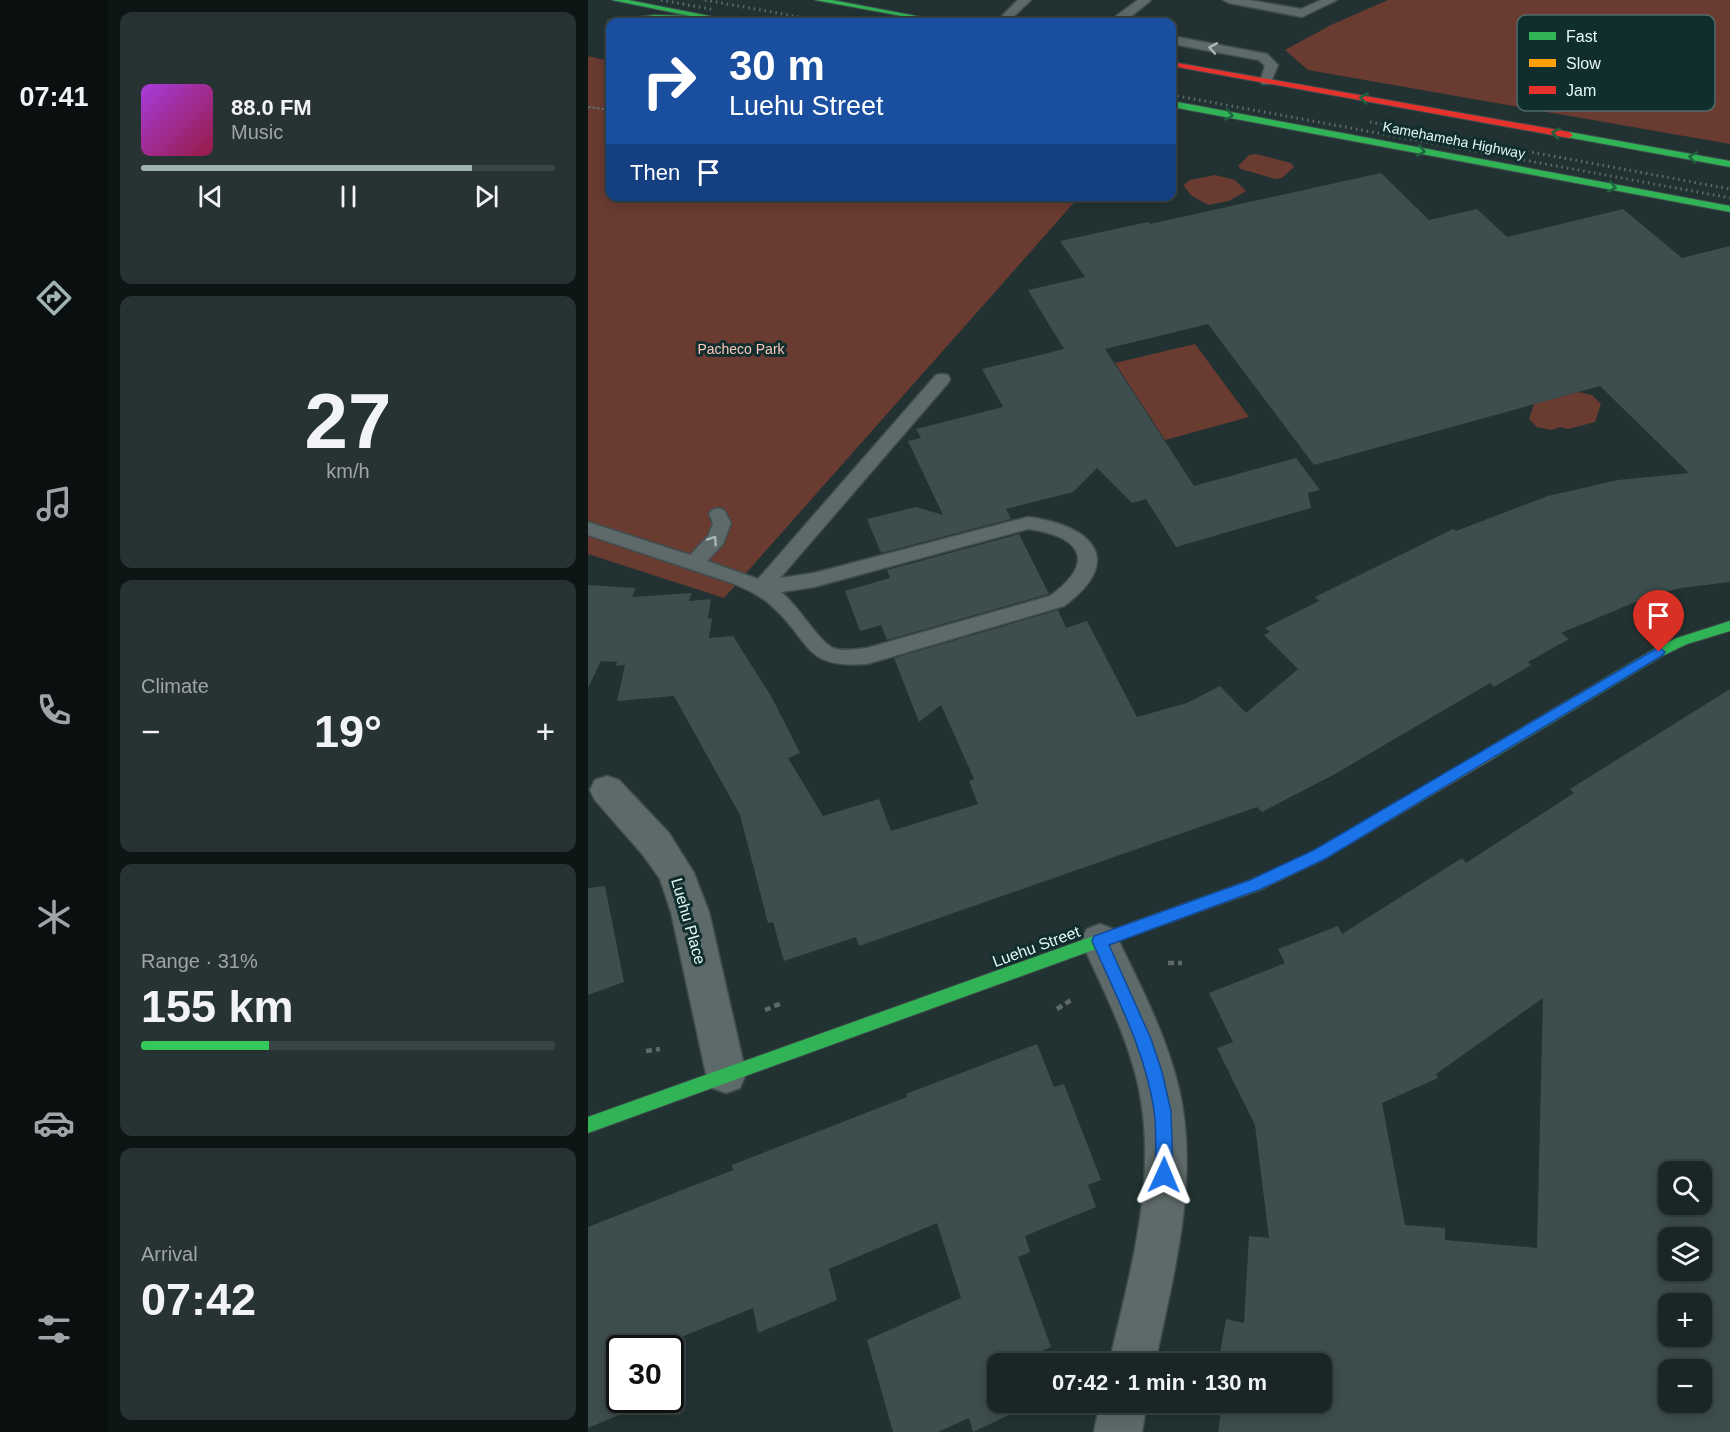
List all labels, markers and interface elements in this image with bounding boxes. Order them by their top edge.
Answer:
legend [1517,15,1715,111]
text: Fast [1566,28,1598,45]
icon: right [630,42,708,120]
text: 30 m [729,42,825,89]
one-way arrow [1209,42,1218,54]
text: Slow [1566,55,1601,72]
text: 07:41 [19,82,89,112]
text: Jam [1566,82,1596,99]
text: Luehu Street [729,91,884,121]
one-way arrow [1360,92,1370,105]
text: 88.0 FM [231,95,312,120]
one-way arrow [1224,108,1234,121]
street label: Kamehameha Highway [1381,118,1527,162]
text: Music [231,121,283,143]
one-way arrow [1552,127,1561,139]
one-way arrow [1415,144,1425,157]
one-way arrow [1688,151,1698,164]
icon: arrive [692,156,725,189]
text: Then [630,160,680,185]
icon: previous [194,180,227,213]
icon: pause [332,180,365,213]
icon: next [470,180,503,213]
one-way arrow [1607,180,1617,193]
icon: directions [33,277,75,319]
park label: Pacheco Park [697,341,786,357]
text: 27 [305,377,391,465]
text: km/h [326,460,370,482]
icon: music [33,483,75,525]
one-way arrow [706,536,717,547]
pin [1633,590,1684,652]
icon: arrive [1642,599,1675,632]
text: Climate [141,675,209,697]
icon: phone [33,689,75,731]
text: 19° [314,706,382,757]
text: − [141,713,160,750]
text: + [536,713,555,750]
street label: Luehu Place [668,876,709,966]
icon: climate [33,896,75,938]
street label: Luehu Street [990,923,1083,970]
text: Range · 31% [141,950,258,972]
text: 155 km [141,981,294,1032]
icon: car [33,1102,75,1144]
position arrow [1132,1143,1196,1207]
map controls [1658,1161,1712,1413]
button: search [1658,1161,1712,1215]
button: layers [1658,1227,1712,1281]
text: Arrival [141,1243,198,1265]
text: 07:42 [141,1274,256,1325]
button: + [1658,1293,1712,1347]
icon: filters [33,1308,75,1350]
speed limit sign: 30 [606,1335,684,1413]
button: − [1658,1359,1712,1413]
text: 07:42 · 1 min · 130 m [1052,1370,1267,1395]

